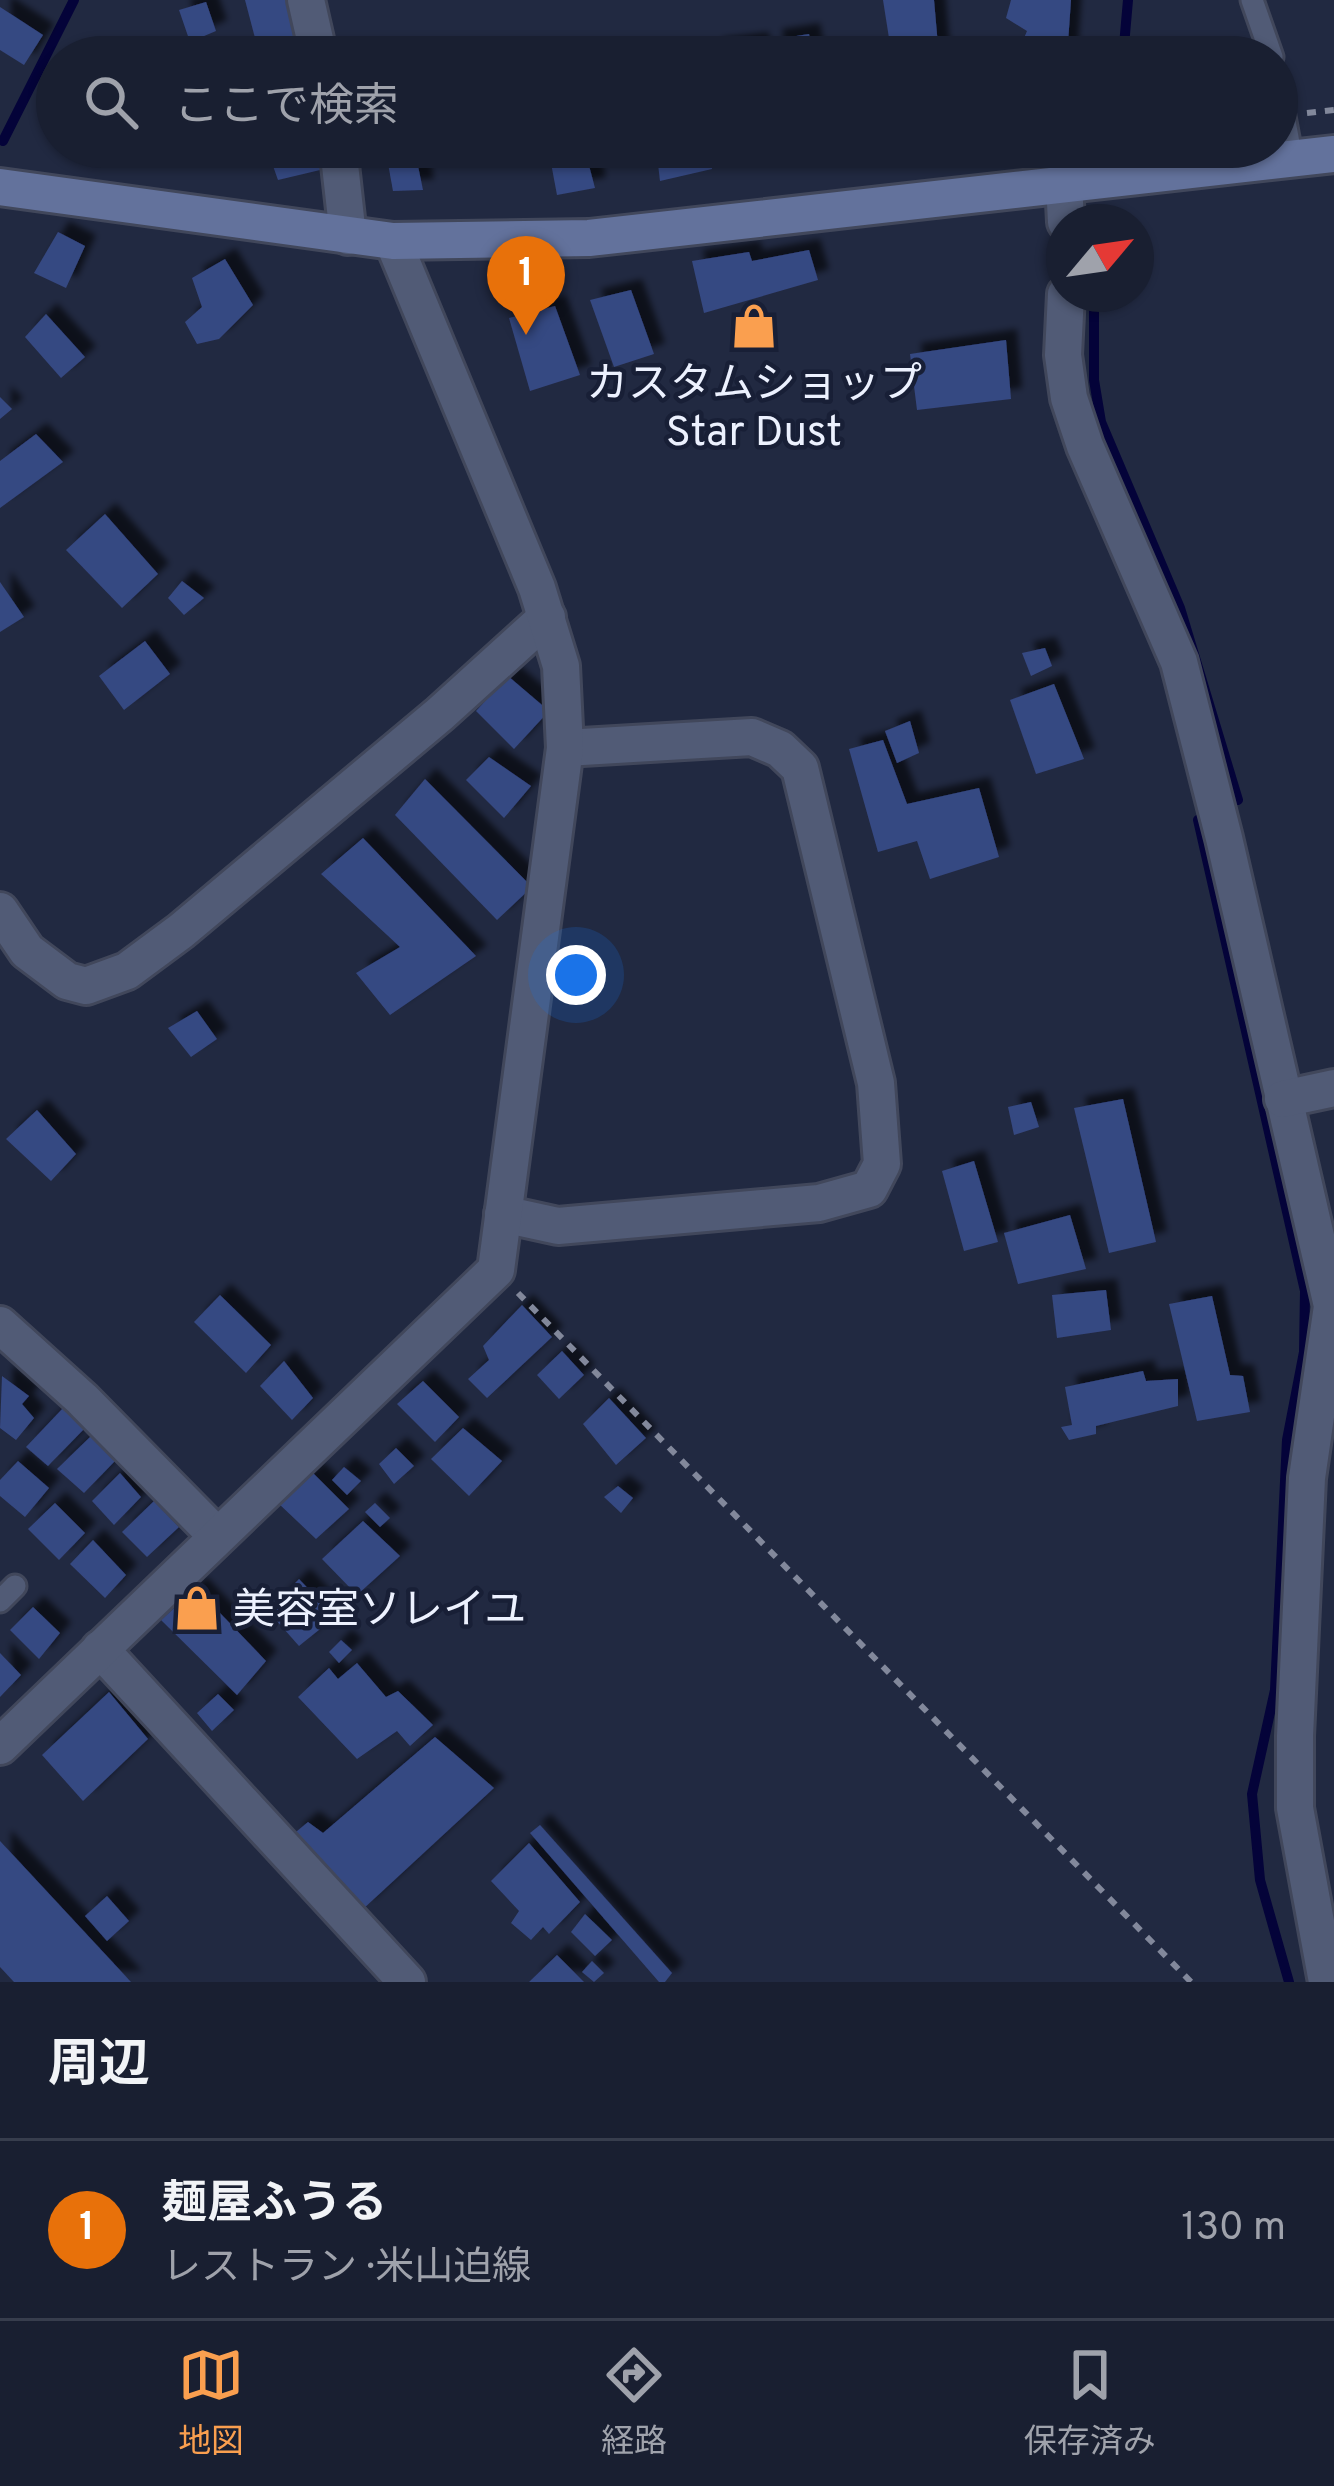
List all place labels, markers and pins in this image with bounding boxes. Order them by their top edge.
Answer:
pin: 1 [487,236,565,335]
shop icon: カスタムショップ Star Dust [729,301,779,351]
place label: カスタムショップ Star Dust [586,360,922,461]
shop icon: 美容室ソレイユ [172,1583,222,1633]
place label: 美容室ソレイユ [233,1586,526,1639]

